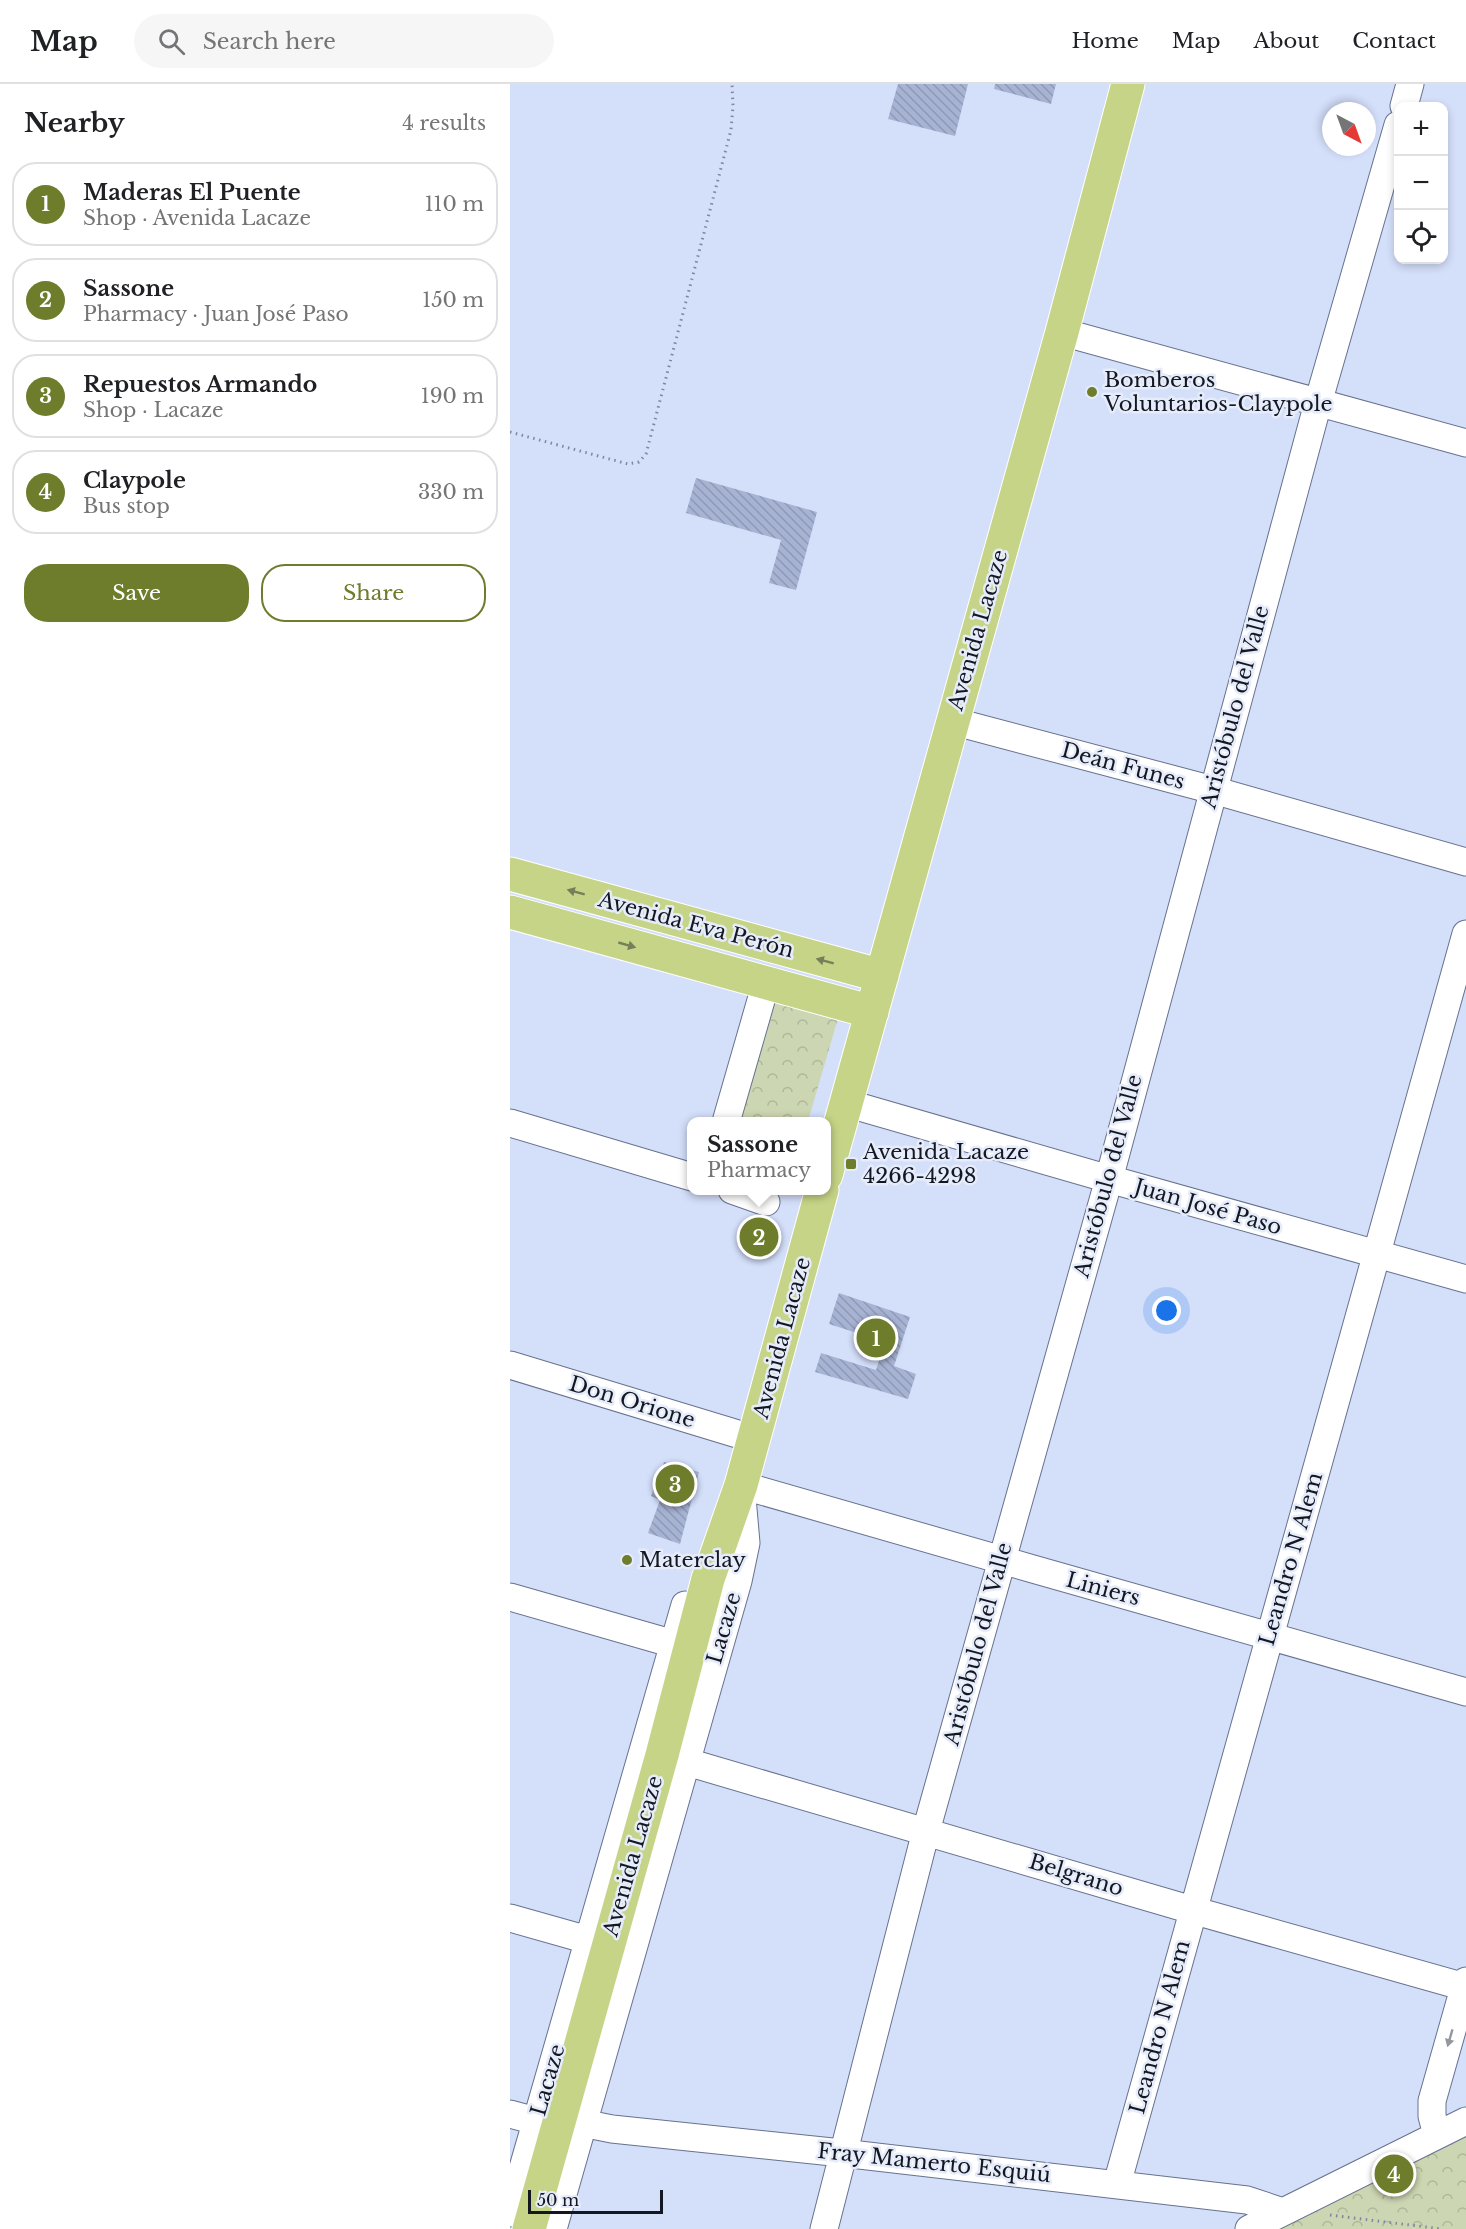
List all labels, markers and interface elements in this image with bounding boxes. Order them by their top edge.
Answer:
search box [134,14,554,68]
text: Map [30,24,98,59]
icon: search [155,25,188,58]
text: Search here [203,28,336,55]
text: Home [1072,28,1139,54]
text: Map [1172,28,1220,54]
text: About [1253,28,1319,54]
text: Contact [1352,28,1436,54]
north arrow [1322,102,1376,156]
map controls [1394,102,1448,264]
button: + [1394,102,1448,156]
text: Nearby [24,107,125,139]
text: 4 results [402,111,486,135]
button: − [1394,156,1448,210]
text: Maderas El Puente [83,179,301,206]
text: 1 [41,192,50,216]
text: 110 m [425,192,484,216]
text: Shop · Avenida Lacaze [83,206,311,230]
button: locate [1394,210,1448,264]
text: Sassone [83,275,174,302]
text: 2 [39,288,52,312]
text: 150 m [422,288,484,312]
text: Pharmacy · Juan José Paso [83,302,349,326]
place label: Bomberos Voluntarios-Claypole [1103,367,1333,417]
text: Repuestos Armando [83,371,317,398]
text: 3 [39,384,52,408]
text: 190 m [421,384,484,408]
marker: Bomberos Voluntarios-Claypole [1085,385,1099,399]
text: Shop · Lacaze [83,398,224,422]
text: Claypole [83,467,186,494]
text: 4 [39,480,52,504]
text: 330 m [418,480,484,504]
text: Bus stop [83,494,170,518]
street label: Avenida Lacaze [942,547,1013,714]
button: Save [24,564,249,622]
button: Share [261,564,486,622]
street label: Aristóbulo del Valle [1195,603,1275,812]
street label: Deán Funes [1058,737,1188,795]
street label: Avenida Eva Perón [594,886,797,964]
one-way arrow [567,887,585,896]
one-way arrow [618,941,636,950]
one-way arrow [816,955,834,965]
street label: Aristóbulo del Valle [1068,1072,1148,1281]
popup [687,1117,831,1195]
text: Sassone [707,1131,798,1158]
place label: Avenida Lacaze 4266-4298 [862,1139,1029,1189]
marker: Avenida Lacaze 4266-4298 [844,1157,858,1171]
text: Pharmacy [707,1158,811,1182]
street label: Juan José Paso [1128,1173,1285,1240]
pin: 2 [740,1214,778,1260]
street label: Avenida Lacaze [748,1254,816,1423]
your location [1152,1296,1181,1325]
pin: 1 [856,1316,896,1360]
street label: Don Orione [566,1371,698,1433]
pin: 3 [656,1462,694,1506]
street label: Leandro N Alem [1254,1469,1328,1649]
street label: Aristóbulo del Valle [938,1540,1018,1749]
place label: Materclay [639,1547,747,1573]
marker: Materclay [620,1553,634,1567]
street label: Liniers [1063,1567,1143,1611]
street label: Lacaze [701,1589,747,1667]
street label: Avenida Lacaze [597,1773,668,1940]
street label: Belgrano [1026,1848,1126,1902]
street label: Leandro N Alem [1124,1937,1196,2117]
one-way arrow [1445,2029,1454,2047]
street label: Lacaze [525,2041,571,2119]
street label: Fray Mamerto Esquiú [816,2138,1052,2188]
pin: 4 [1374,2152,1414,2196]
scale bar [528,2187,663,2214]
text: 50 m [537,2190,579,2210]

